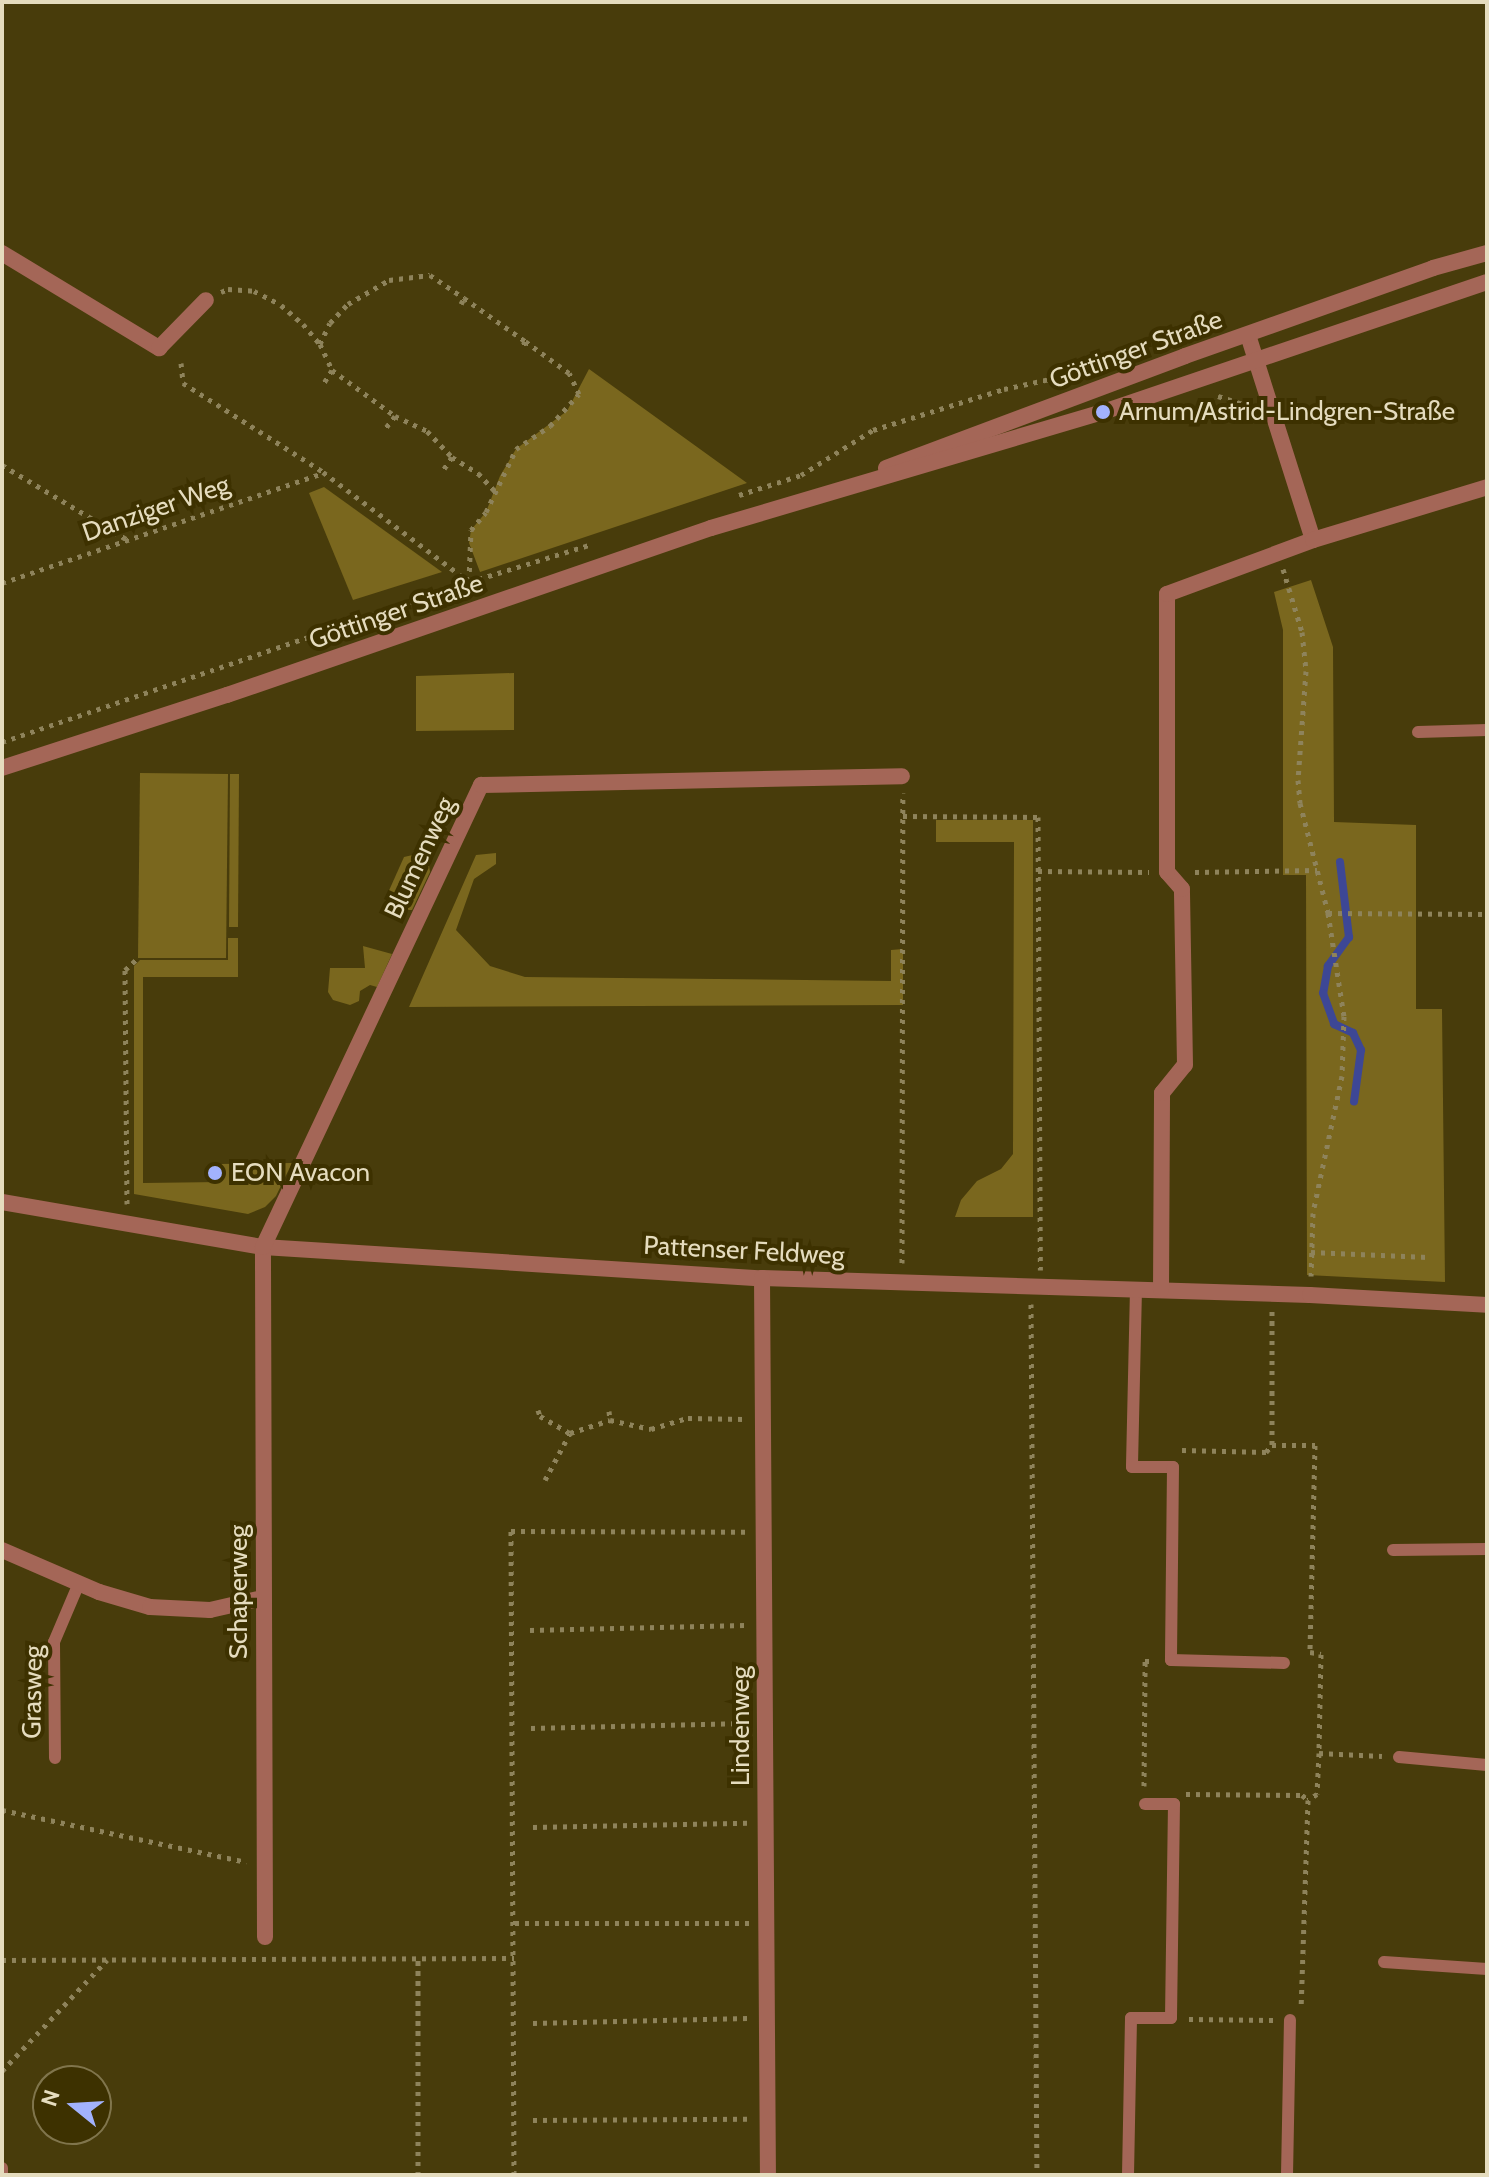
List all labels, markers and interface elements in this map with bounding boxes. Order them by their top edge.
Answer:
street label: Göttinger Straße [1045,304,1227,396]
place label: Arnum/Astrid-Lindgren-Straße [1119,396,1455,428]
marker: Arnum/Astrid-Lindgren-Straße [1094,403,1112,421]
street label: Danziger Weg [78,469,234,549]
street label: Göttinger Straße [305,568,487,656]
street label: Blumenweg [378,792,462,924]
place label: EON Avacon [231,1157,370,1189]
marker: EON Avacon [206,1164,224,1182]
street label: Pattenser Feldweg [643,1230,845,1272]
street label: Schaperweg [223,1525,255,1659]
street label: Grasweg [17,1645,49,1739]
street label: Lindenweg [725,1666,757,1786]
north arrow [32,2065,112,2145]
text: N [35,2086,66,2110]

